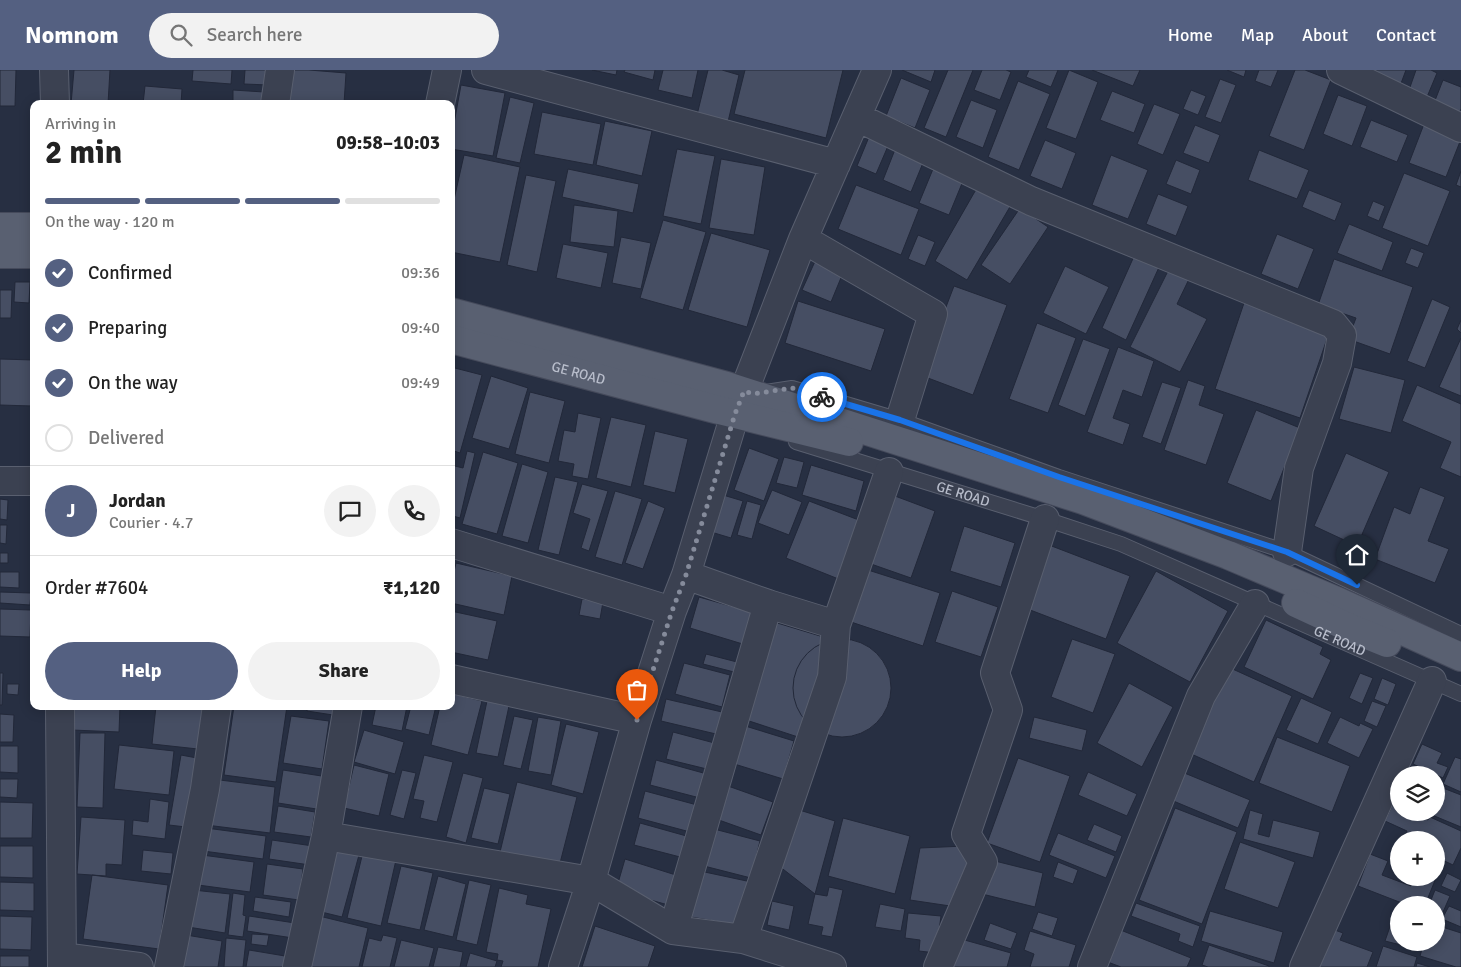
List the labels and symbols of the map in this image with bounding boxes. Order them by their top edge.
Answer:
street label: GE ROAD [550,358,607,389]
courier [797,372,847,422]
street label: GE ROAD [934,478,992,510]
pin [1336,534,1378,585]
street label: GE ROAD [1311,622,1368,660]
pin [616,669,658,720]

